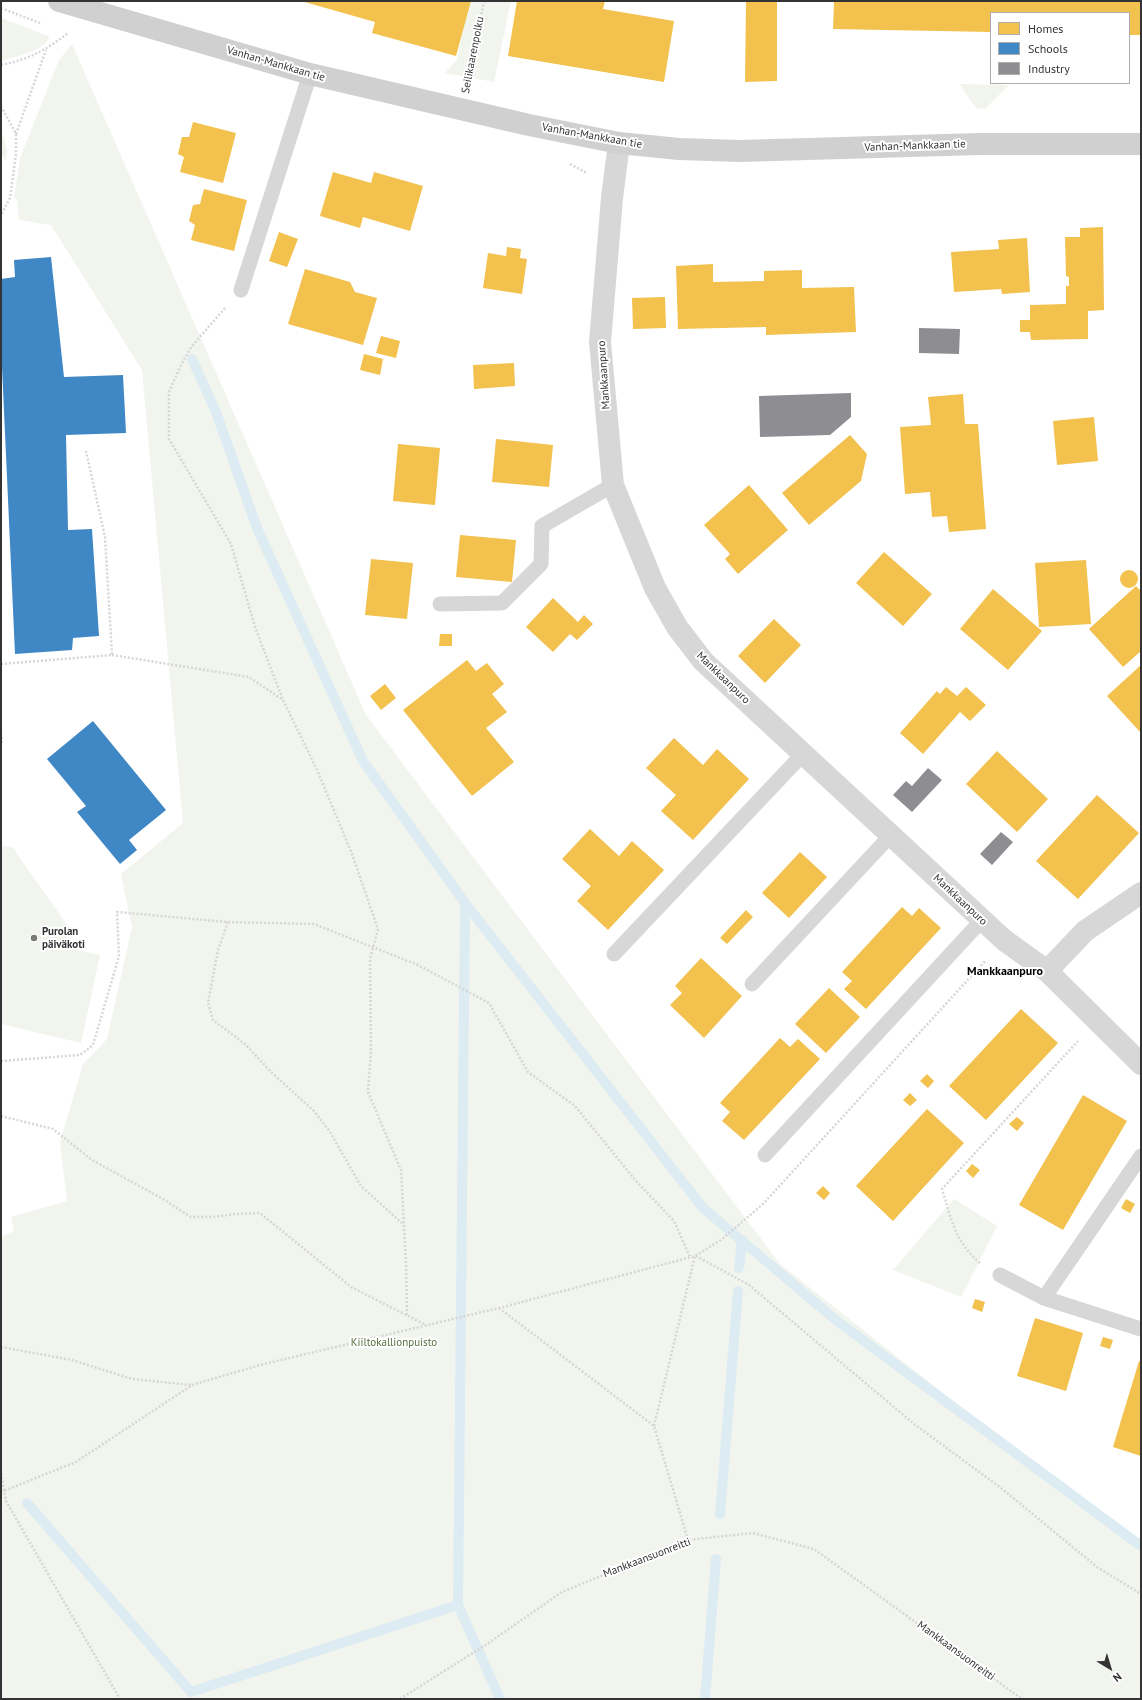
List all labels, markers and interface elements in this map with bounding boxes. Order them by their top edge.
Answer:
legend [990,12,1130,84]
street label: Seilikaarenpolku [459,15,487,95]
text: Homes [1028,21,1063,36]
text: Schools [1028,41,1068,56]
street label: Vanhan-Mankkaan tie [225,44,327,84]
text: Industry [1028,61,1070,76]
street label: Vanhan-Mankkaan tie [541,121,643,151]
street label: Vanhan-Mankkaan tie [864,138,966,154]
street label: Mankkaanpuro [595,340,613,410]
street label: Mankkaanpuro [694,649,752,707]
street label: Mankkaanpuro [930,872,990,928]
place label: Purolan päiväkoti [42,925,85,951]
marker: Purolan päiväkoti [29,933,39,943]
district label: Mankkaanpuro [967,965,1043,979]
park label: Kiiltokallionpuisto [351,1336,437,1350]
street label: Mankkaansuonreitti [601,1535,693,1581]
street label: Mankkaansuonreitti [915,1618,997,1684]
north arrow [1090,1648,1130,1688]
text: N [1110,1670,1125,1685]

